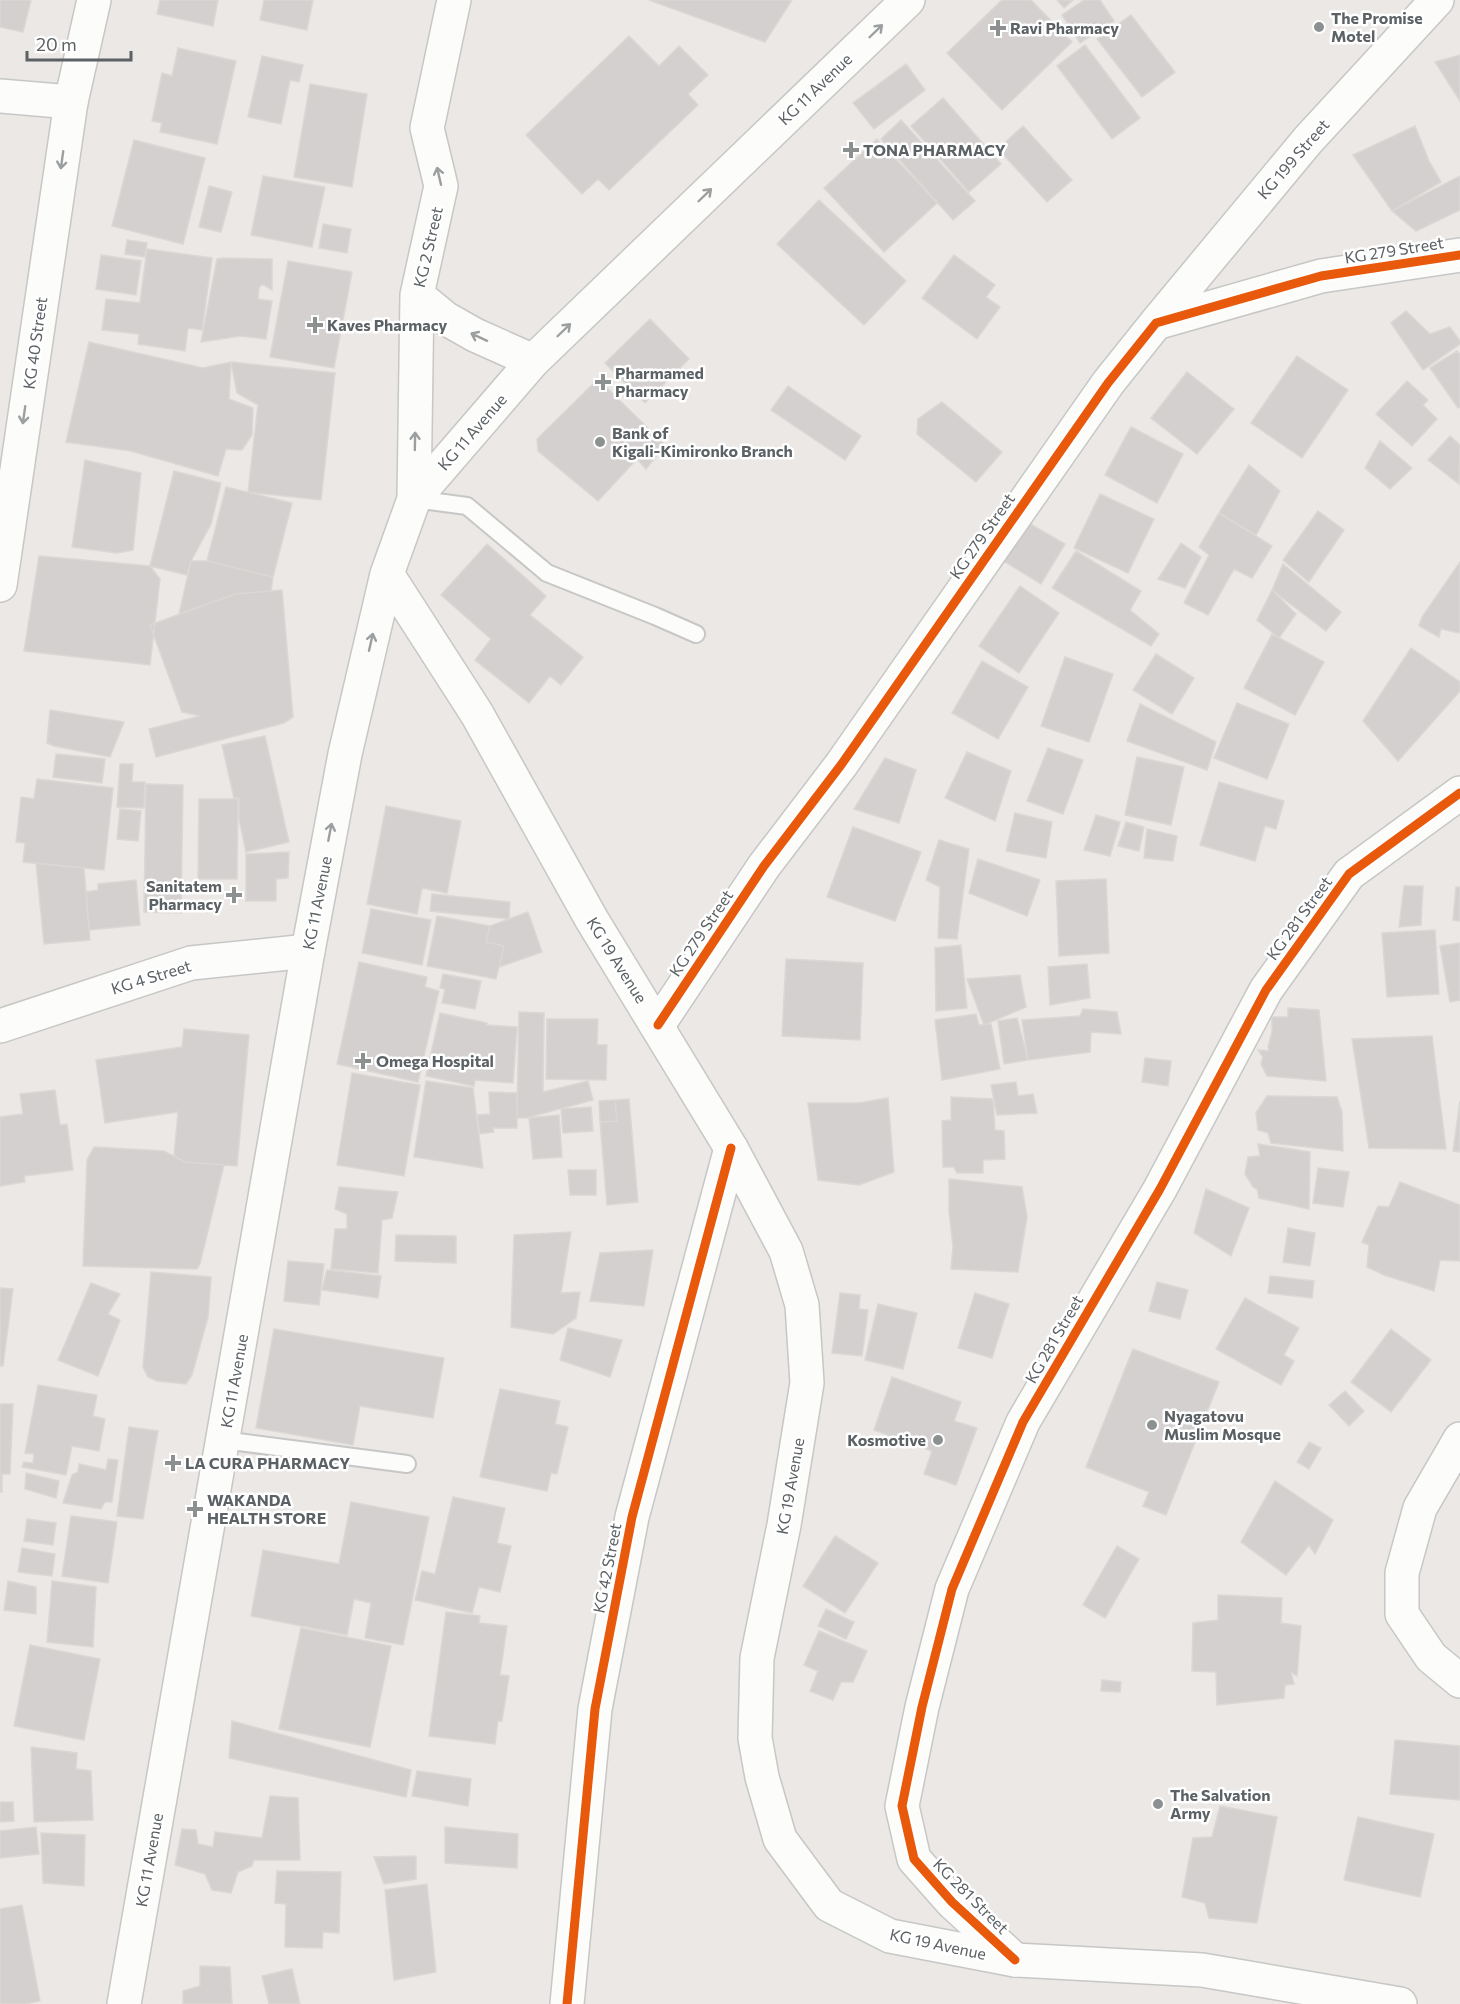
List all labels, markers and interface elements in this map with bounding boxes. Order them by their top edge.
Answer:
place label: The Promise Motel [1331,8,1423,45]
place label: Ravi Pharmacy [1010,18,1119,37]
marker: The Promise Motel [1312,20,1326,34]
marker: Ravi Pharmacy [991,21,1005,35]
one-way arrow [868,23,883,38]
scale bar [27,24,130,62]
text: 20 m [36,33,77,55]
street label: KG 11 Avenue [774,49,855,128]
street label: KG 199 Street [1253,115,1333,202]
place label: TONA PHARMACY [863,140,1006,159]
marker: TONA PHARMACY [844,143,858,157]
one-way arrow [56,149,67,169]
one-way arrow [432,167,444,186]
one-way arrow [697,187,712,202]
street label: KG 2 Street [409,204,446,289]
street label: KG 279 Street [1343,232,1445,267]
street label: KG 40 Street [19,295,50,390]
place label: Kaves Pharmacy [327,315,447,334]
marker: Kaves Pharmacy [308,318,322,332]
one-way arrow [557,323,572,337]
one-way arrow [471,330,489,342]
place label: Pharmamed Pharmacy [615,363,704,400]
marker: Pharmamed Pharmacy [596,375,610,389]
street label: KG 11 Avenue [433,390,510,474]
one-way arrow [19,405,30,424]
place label: Bank of Kigali-Kimironko Branch [612,423,793,460]
one-way arrow [409,431,421,451]
marker: Bank of Kigali-Kimironko Branch [593,435,607,449]
street label: KG 279 Street [945,489,1018,582]
one-way arrow [366,632,378,651]
one-way arrow [325,823,336,842]
street label: KG 11 Avenue [298,854,335,951]
street label: KG 281 Street [1262,872,1336,963]
place label: Sanitatem Pharmacy [146,876,222,913]
street label: KG 279 Street [665,886,737,980]
marker: Sanitatem Pharmacy [227,888,241,902]
street label: KG 19 Avenue [583,913,651,1006]
street label: KG 4 Street [108,955,194,998]
place label: Omega Hospital [376,1051,494,1070]
marker: Omega Hospital [354,1052,372,1070]
street label: KG 281 Street [1021,1291,1087,1386]
street label: KG 11 Avenue [216,1332,251,1429]
place label: Nyagatovu Muslim Mosque [1164,1406,1281,1443]
marker: Nyagatovu Muslim Mosque [1145,1418,1159,1432]
place label: Kosmotive [847,1430,926,1449]
marker: Kosmotive [931,1433,945,1447]
street label: KG 19 Avenue [772,1436,807,1536]
place label: LA CURA PHARMACY [185,1453,350,1472]
marker: LA CURA PHARMACY [166,1456,180,1470]
place label: WAKANDA HEALTH STORE [207,1490,326,1527]
marker: WAKANDA HEALTH STORE [188,1502,202,1516]
street label: KG 42 Street [588,1521,625,1615]
place label: The Salvation Army [1170,1785,1270,1822]
marker: The Salvation Army [1151,1797,1165,1811]
street label: KG 11 Avenue [131,1811,166,1908]
street label: KG 281 Street [930,1854,1013,1938]
street label: KG 19 Avenue [888,1924,988,1963]

